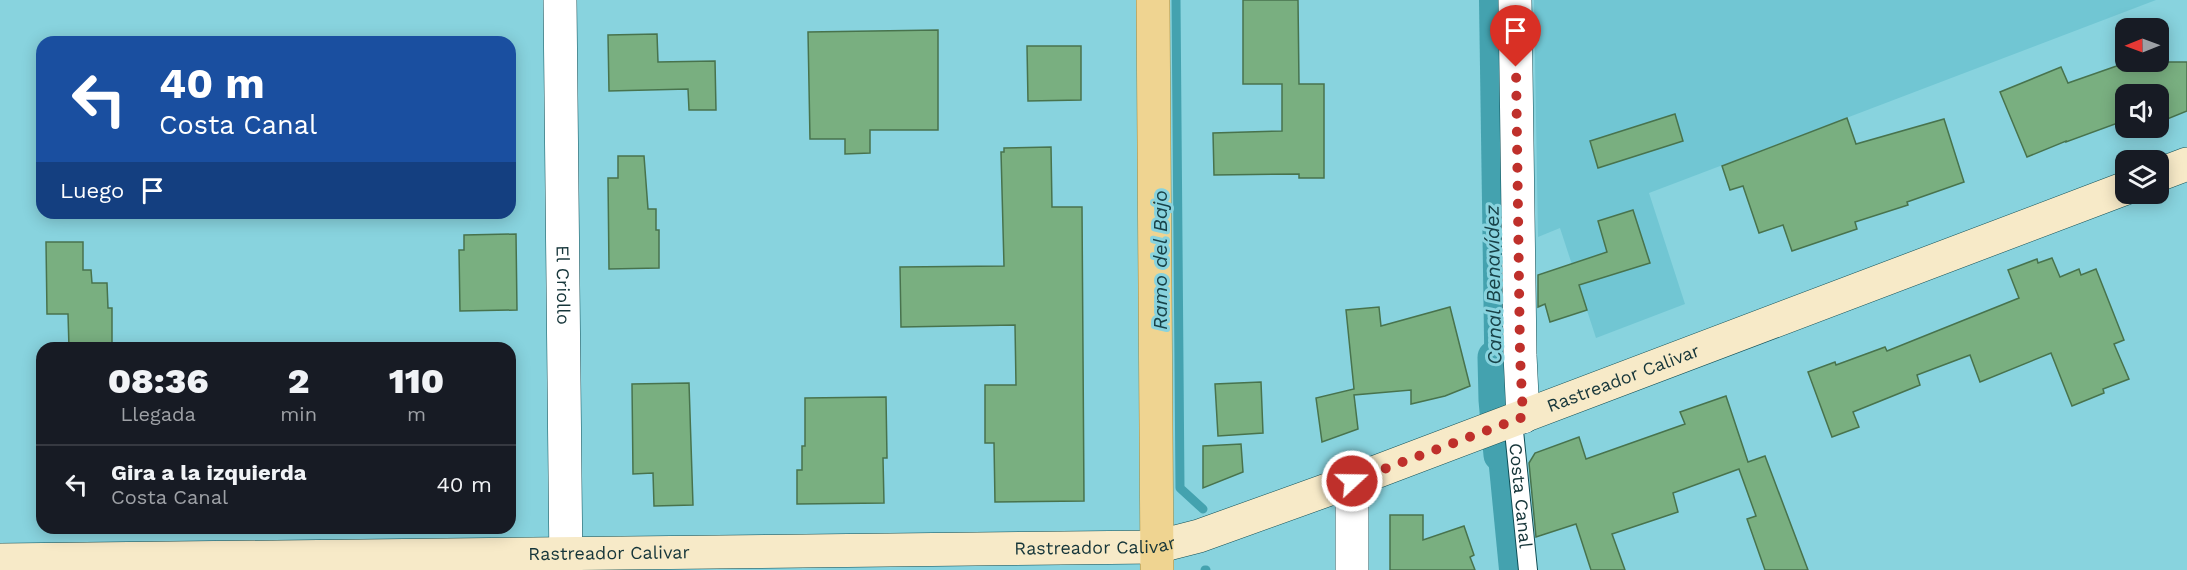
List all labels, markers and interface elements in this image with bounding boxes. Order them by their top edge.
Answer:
pin [1490,5,1541,67]
icon: arrive [1499,14,1532,47]
north arrow [2115,18,2169,72]
map controls [2115,18,2169,204]
text: 40 m [159,59,265,108]
icon: left [60,60,138,138]
button: sound [2115,84,2169,138]
text: Costa Canal [159,109,317,141]
button: layers [2115,150,2169,204]
icon: arrive [136,174,169,207]
text: Luego [60,178,124,203]
water label: Ramo del Bajo [1148,190,1172,330]
water label: Canal Benavídez [1480,204,1506,365]
street label: El Criollo [553,245,574,325]
street label: Rastreador Calivar [1544,339,1702,416]
text: 08:36 [108,360,209,402]
text: 2 [288,360,309,402]
text: 110 [389,360,444,402]
text: Llegada [120,402,196,426]
text: min [280,402,317,426]
text: m [407,402,426,426]
street label: Costa Canal [1505,442,1537,550]
position arrow [1320,449,1384,513]
text: Gira a la izquierda [111,460,307,485]
icon: left [60,468,93,501]
text: 40 m [436,472,492,497]
text: Costa Canal [111,485,228,509]
street label: Rastreador Calivar [1014,531,1178,559]
street label: Rastreador Calivar [528,541,690,564]

